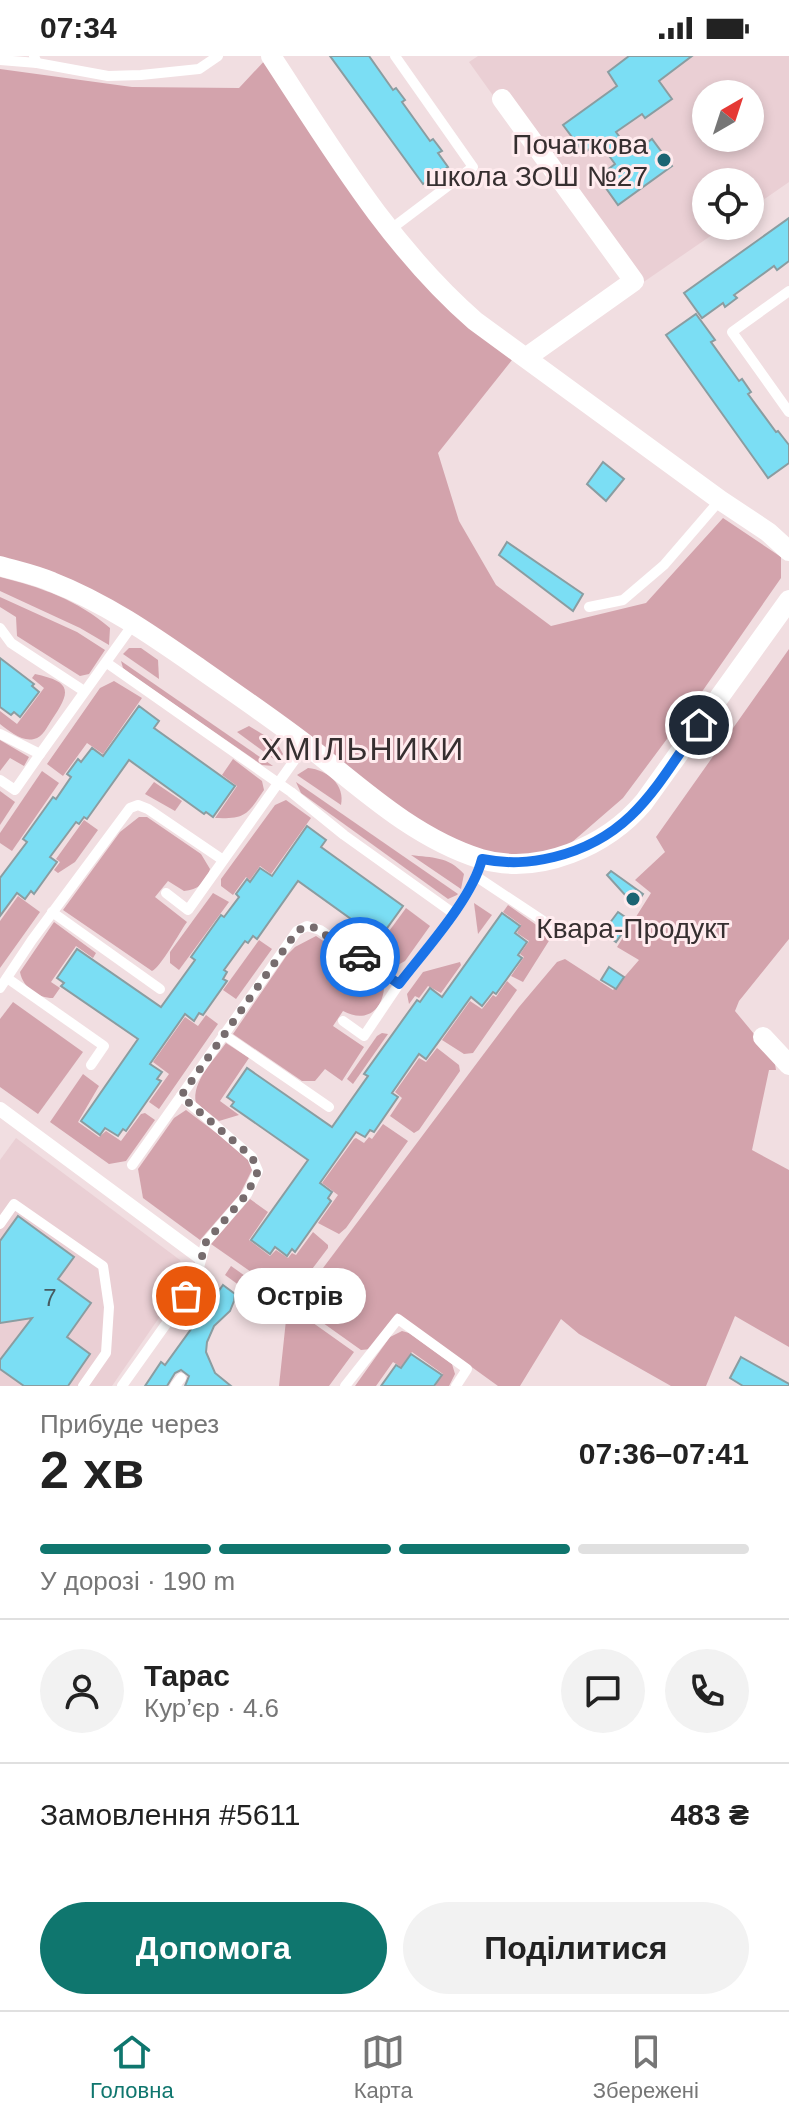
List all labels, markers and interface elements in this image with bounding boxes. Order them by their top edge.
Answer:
text: 07:34 [40,11,117,44]
north arrow [692,80,764,152]
map controls [692,80,764,240]
place label: Початкова школа ЗОШ №27 [425,129,648,192]
marker: Початкова школа ЗОШ №27 [655,151,673,169]
button: locate [692,168,764,240]
pin [665,691,733,759]
icon: home [677,703,721,747]
district label: ХМІЛЬНИКИ [261,731,465,767]
marker: Квара-Продукт [624,890,642,908]
place label: Квара-Продукт [536,913,730,944]
courier [320,917,400,997]
icon: car [338,935,382,979]
pin [152,1262,220,1330]
callout: Острів [234,1268,366,1324]
icon: bag [164,1274,208,1318]
text: Острів [257,1281,343,1311]
house number: 7 [43,1284,57,1311]
text: Прибуде через [40,1409,219,1439]
text: 07:36–07:41 [579,1437,749,1470]
text: 2 хв [40,1441,144,1499]
text: У дорозі · 190 m [40,1566,235,1596]
button: person [40,1649,124,1733]
button: chat [561,1649,645,1733]
button: phone [665,1649,749,1733]
text: Тарас [144,1659,230,1692]
text: Кур’єр · 4.6 [144,1693,279,1723]
text: Замовлення #5611 [40,1798,300,1831]
text: 483 ₴ [671,1798,749,1831]
button: Допомога [40,1902,387,1994]
button: Поділитися [403,1902,749,1994]
tab: Головна [90,2030,174,2104]
tab: Карта [354,2030,413,2104]
tab: Збережені [593,2030,699,2104]

